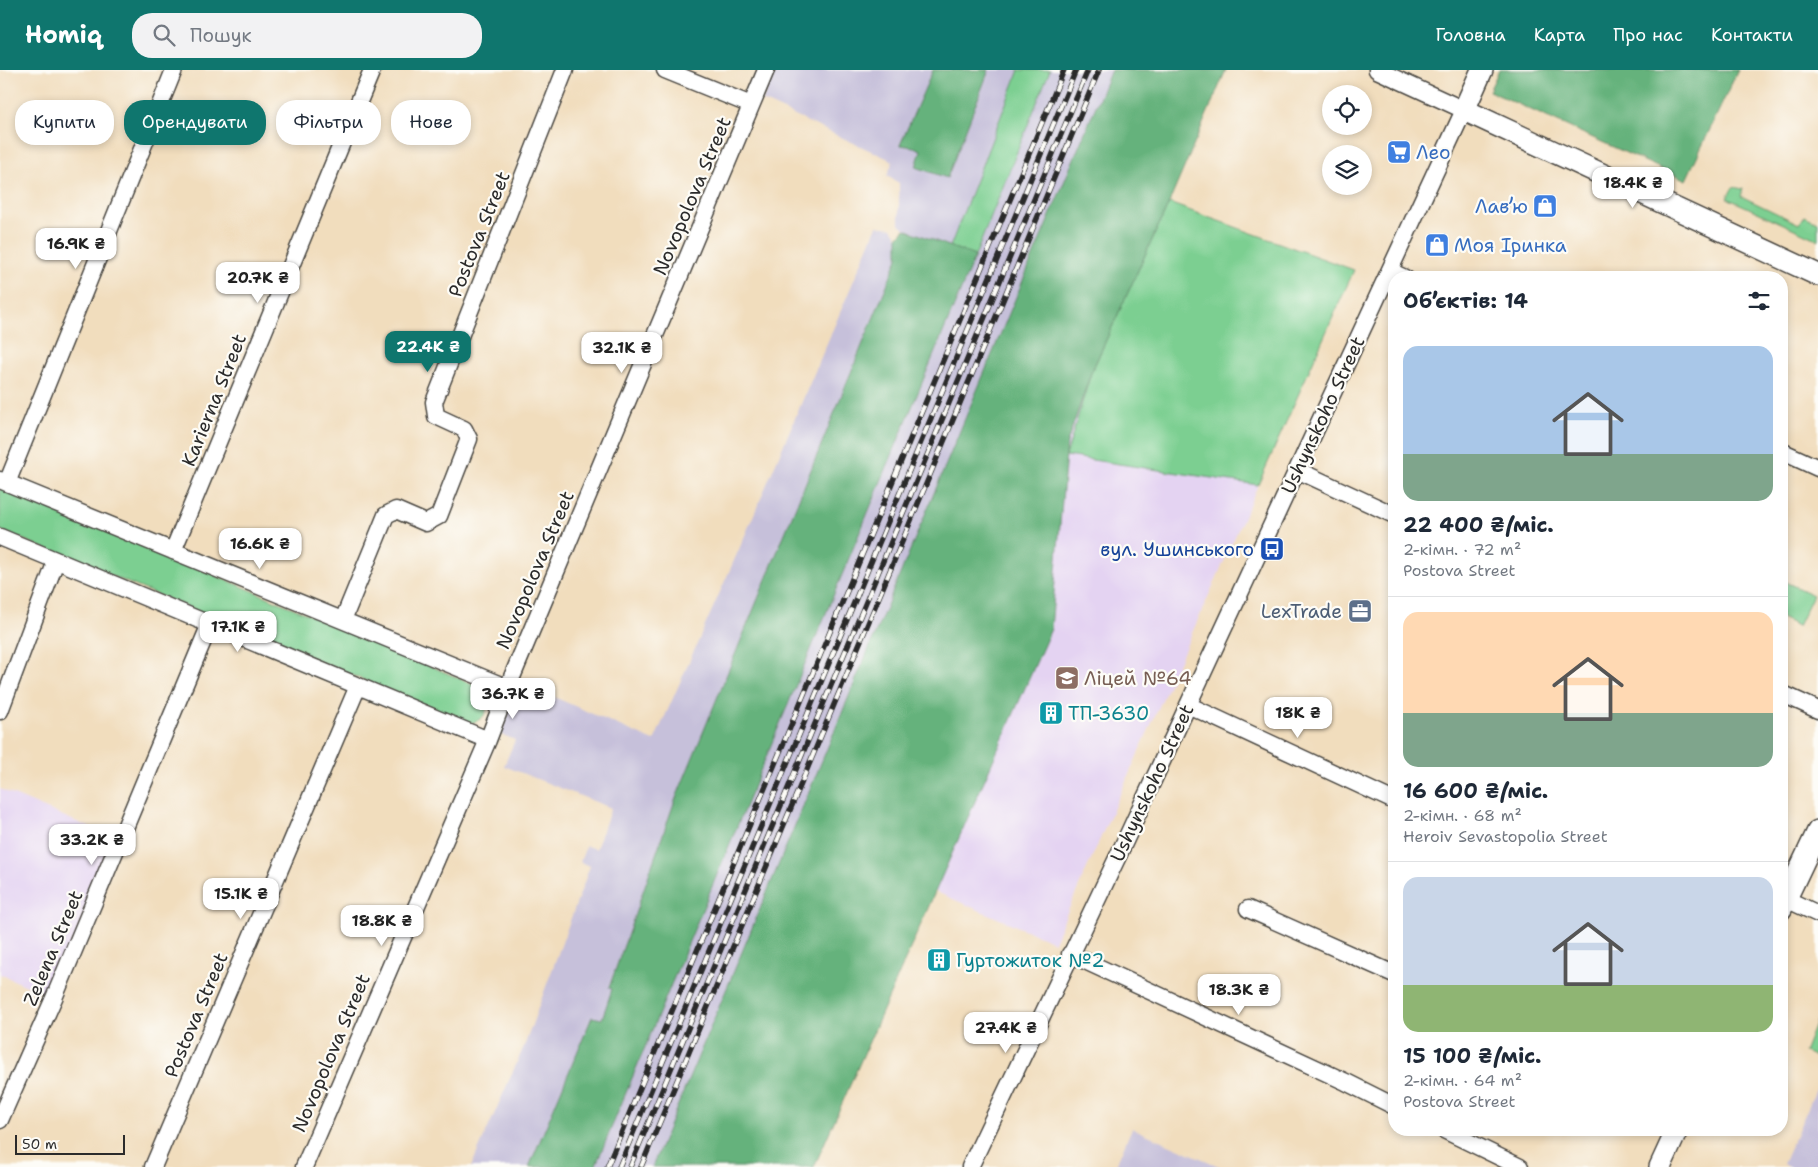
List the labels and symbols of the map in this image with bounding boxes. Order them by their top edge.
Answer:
street label: Novopolova Street [647,113,737,279]
supermarket icon: Лео [1386,139,1412,165]
place label: Лео [1416,140,1451,165]
pin: 18.4K ₴ [1587,166,1679,209]
street label: Postova Street [442,167,516,301]
shop icon: Лав’ю [1532,193,1558,219]
place label: Лав’ю [1475,194,1528,219]
pin: 16.9K ₴ [30,228,122,270]
shop icon: Моя Іринка [1424,232,1450,258]
place label: Моя Іринка [1454,233,1567,258]
pin: 20.7K ₴ [212,262,304,304]
street label: Karierna Street [176,330,252,470]
pin: 22.4K ₴ [382,330,474,373]
pin: 32.1K ₴ [576,332,668,374]
street label: Ushynskoho Street [1276,332,1370,498]
street label: Novopolova Street [490,487,580,653]
pin: 16.6K ₴ [214,528,306,570]
bus stop icon: вул. Ушинського [1259,536,1285,562]
place label: вул. Ушинського [1100,537,1254,562]
office icon: LexTrade [1347,598,1373,624]
place label: LexTrade [1261,599,1342,624]
pin: 17.1K ₴ [192,610,284,653]
school or university icon: Ліцей №64 [1054,665,1080,691]
place label: Ліцей №64 [1084,666,1192,691]
pin: 36.7K ₴ [467,678,559,720]
pin: 18K ₴ [1263,696,1333,739]
building icon: ТП-3630 [1038,700,1064,726]
street label: Ushynskoho Street [1105,700,1199,866]
place label: ТП-3630 [1068,701,1149,726]
pin: 33.2K ₴ [46,824,138,866]
pin: 15.1K ₴ [195,878,287,920]
street label: Zelena Street [17,886,89,1010]
pin: 18.8K ₴ [336,904,428,947]
building icon: Гуртожиток №2 [926,947,952,973]
place label: Гуртожиток №2 [956,948,1104,973]
street label: Postova Street [158,949,234,1081]
street label: Novopolova Street [286,970,376,1136]
pin: 18.3K ₴ [1193,974,1285,1016]
pin: 27.4K ₴ [960,1012,1052,1054]
scale bar [15,1132,125,1155]

